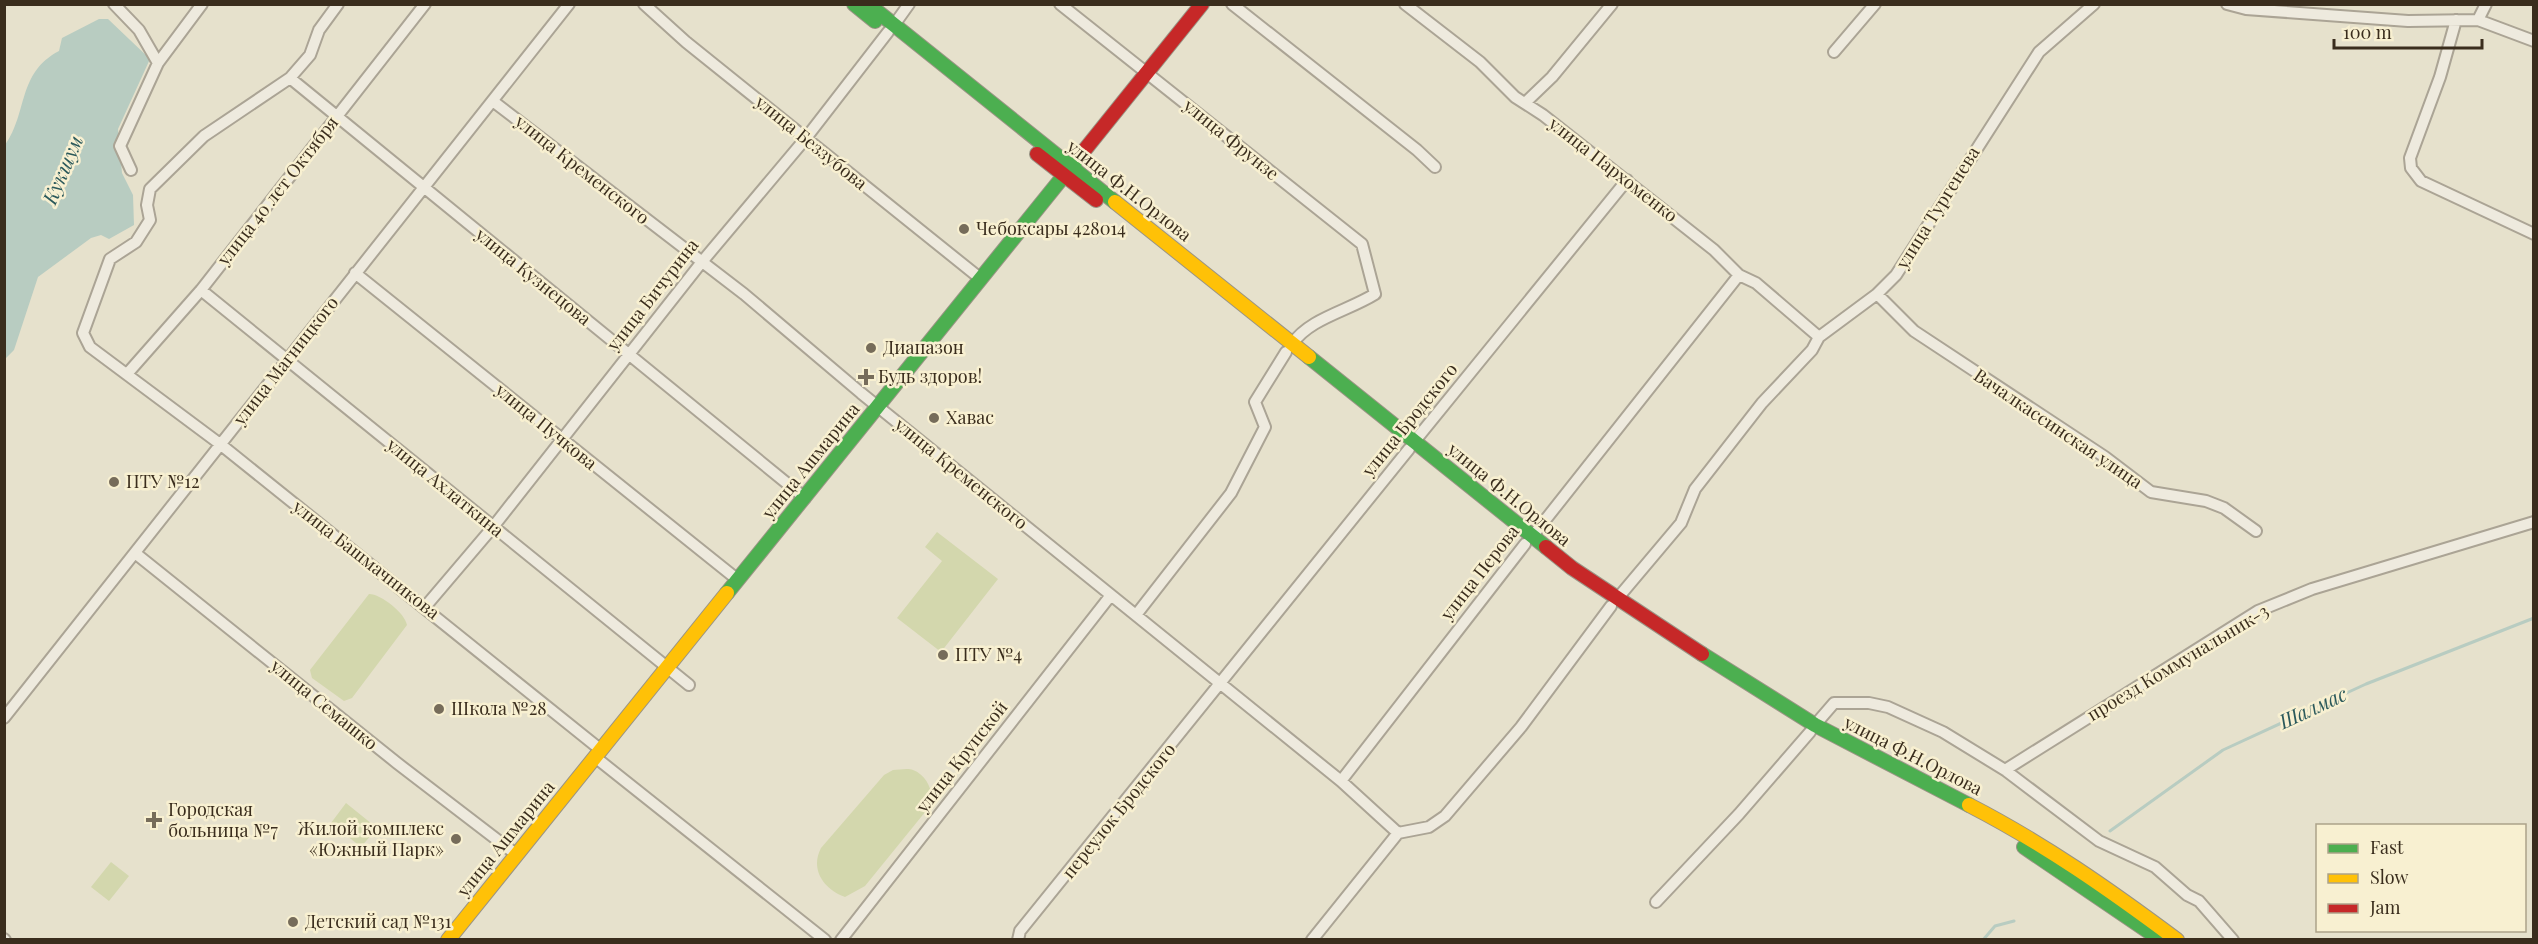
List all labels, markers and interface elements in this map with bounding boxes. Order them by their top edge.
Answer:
scale bar [2334,12,2482,50]
text: 100 m [2343,20,2392,44]
street label: улица Беззубова [750,89,873,195]
street label: улица Фрунзе [1178,93,1284,185]
street label: улица Кременского [510,109,655,229]
street label: улица 40 лет Октября [211,111,343,271]
street label: улица Пархоменко [1543,111,1683,227]
water label: Кукшум [35,131,88,209]
street label: улица Ф.Н.Орлова [1062,133,1197,246]
street label: улица Тургенева [1889,142,1984,274]
place label: Чебоксары 428014 [976,216,1126,240]
street label: улица Кузнецова [470,222,596,330]
marker: Чебоксары 428014 [957,222,971,236]
street label: улица Бичурина [600,233,704,356]
street label: улица Магницкого [227,291,343,431]
place label: Диапазон [883,335,964,359]
marker: Диапазон [864,341,878,355]
street label: улица Бродского [1355,358,1462,482]
street label: Вачалкассинская улица [1970,363,2148,494]
place label: Будь здоров! [878,364,982,388]
marker: Будь здоров! [859,370,873,384]
street label: улица Пучкова [490,377,603,475]
street label: улица Ашмарина [755,397,865,524]
place label: Хавас [946,405,994,429]
marker: Хавас [927,411,941,425]
street label: улица Кременского [889,412,1033,534]
street label: улица Ахлаткина [381,432,509,542]
street label: улица Ф.Н.Орлова [1442,436,1576,551]
place label: ПТУ №12 [126,469,200,493]
marker: ПТУ №12 [107,475,121,489]
street label: улица Башмачникова [287,494,445,624]
street label: улица Перова [1434,520,1524,626]
street label: проезд Коммунальник-3 [2082,598,2273,726]
place label: ПТУ №4 [955,642,1022,666]
marker: ПТУ №4 [936,648,950,662]
street label: улица Семашко [265,653,383,755]
water label: Шалмас [2273,679,2351,735]
place label: Школа №28 [451,696,547,720]
street label: улица Крупской [909,696,1012,818]
marker: Школа №28 [432,702,446,716]
street label: улица Ф.Н.Орлова [1839,709,1987,800]
street label: переулок Бродского [1056,738,1180,883]
street label: улица Ашмарина [450,775,560,902]
place label: Городская больница №7 [168,797,278,842]
marker: Городская больница №7 [145,811,163,829]
place label: Жилой комплекс «Южный Парк» [298,816,444,861]
legend [2316,824,2526,932]
marker: Жилой комплекс «Южный Парк» [449,832,463,846]
text: Fast [2370,835,2404,859]
text: Slow [2370,865,2408,889]
text: Jam [2369,895,2400,919]
place label: Детский сад №131 [305,909,452,933]
marker: Детский сад №131 [286,915,300,929]

